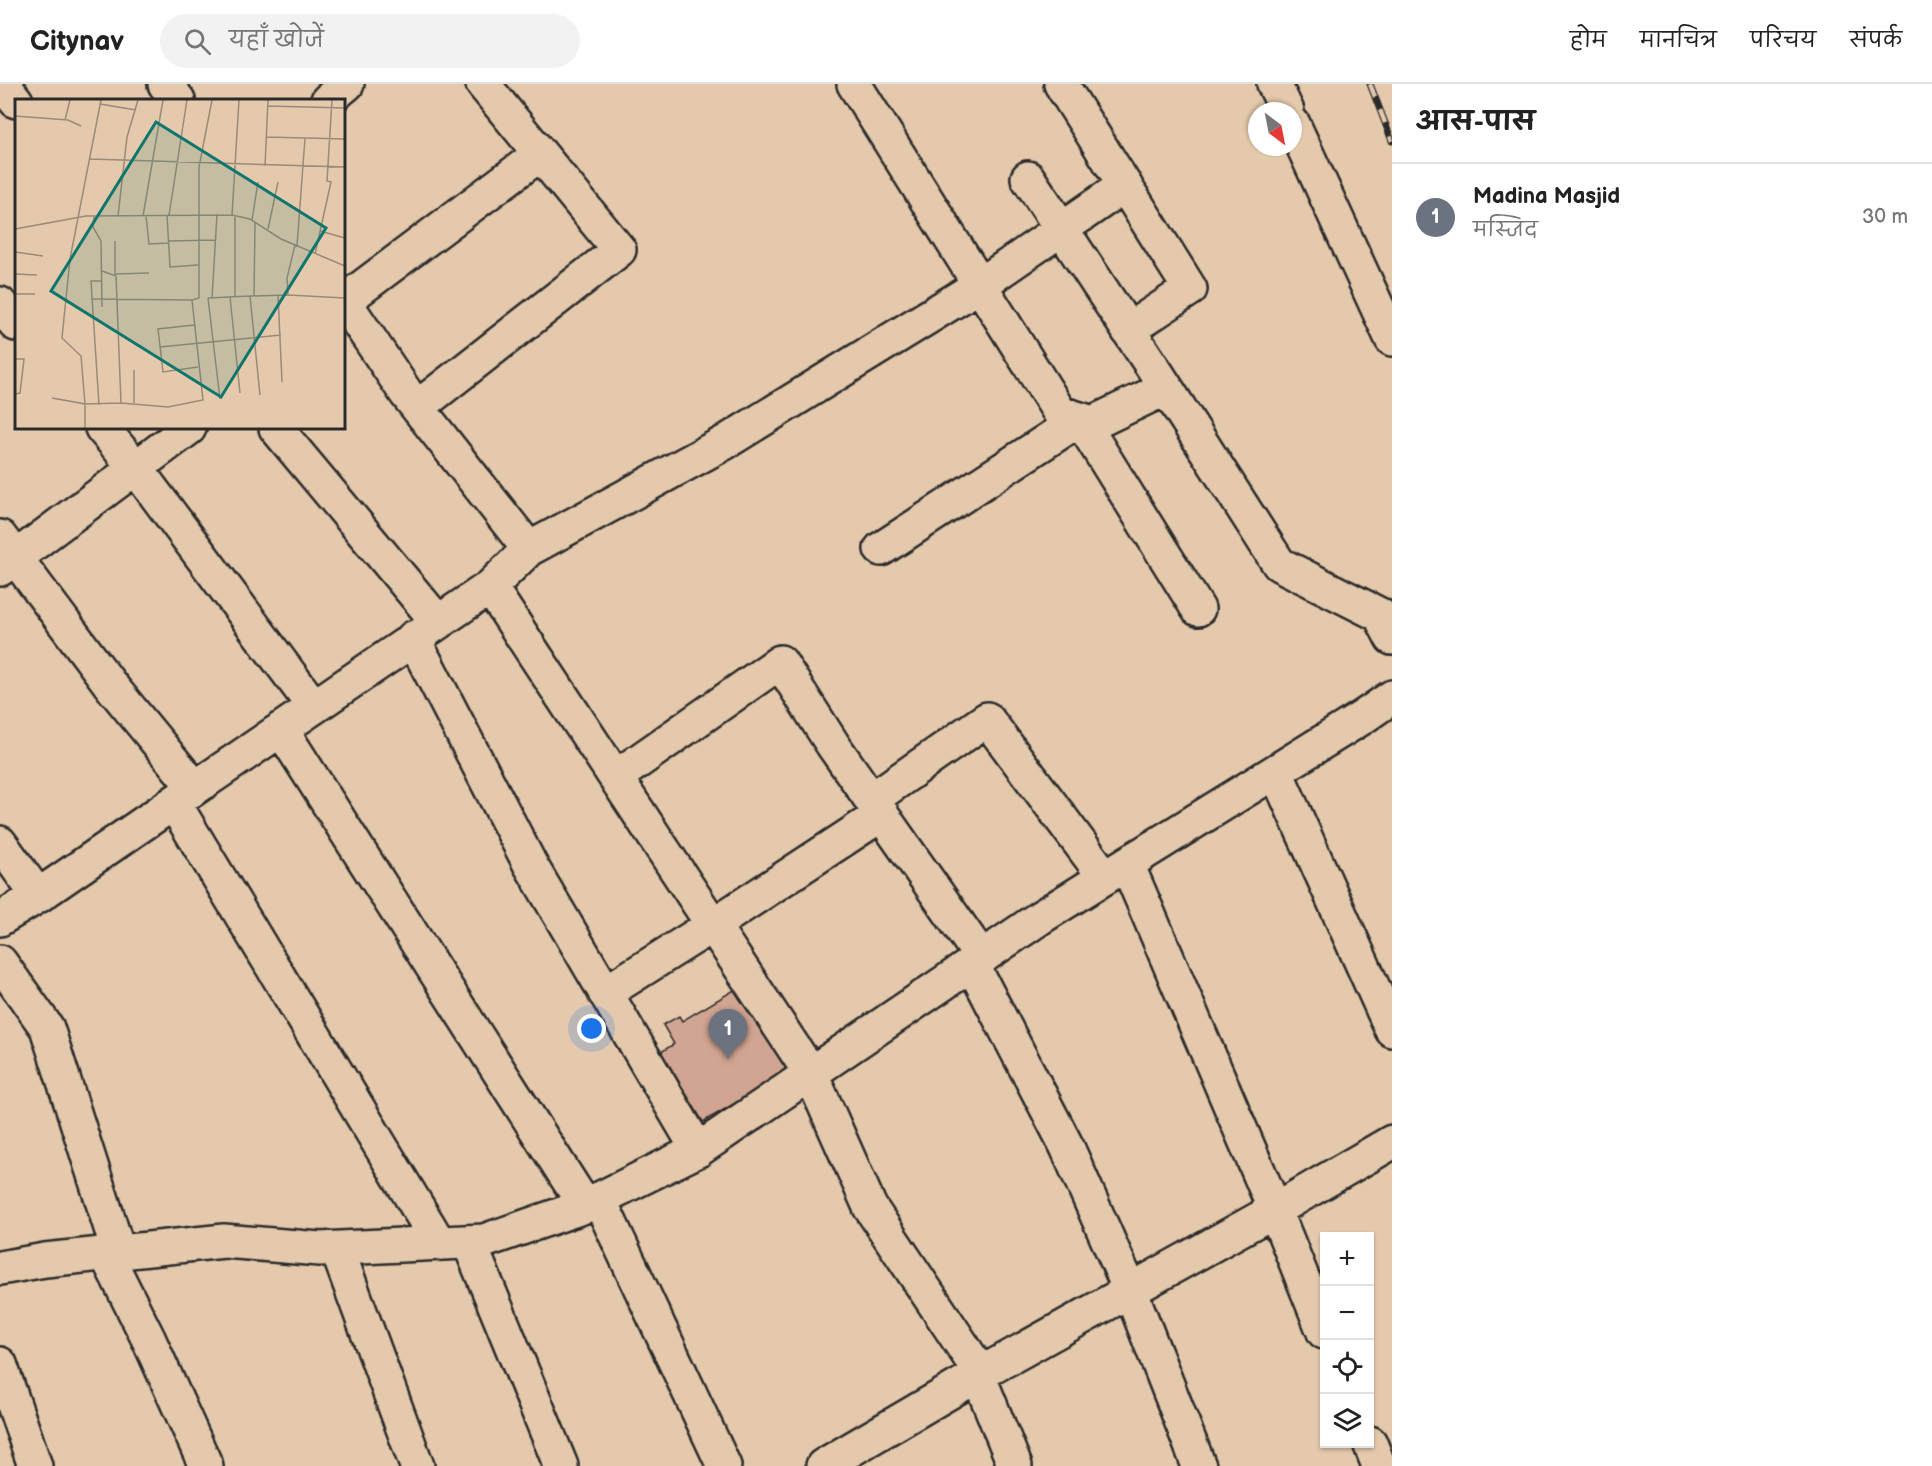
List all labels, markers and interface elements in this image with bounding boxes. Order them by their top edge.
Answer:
search box [160,14,580,68]
text: Citynav [30,25,124,58]
icon: search [181,25,214,58]
text: यहाँ खोजें [229,27,324,54]
text: होम [1570,28,1607,53]
text: मानचित्र [1640,28,1717,53]
text: परिचय [1750,28,1816,53]
text: संपर्क [1849,28,1902,53]
inset map [15,99,345,429]
north arrow [1248,102,1302,156]
text: आस-पास [1416,107,1535,138]
text: Madina Masjid [1473,183,1620,210]
text: 1 [1431,205,1440,229]
text: 30 m [1862,205,1908,229]
text: मस्जिद [1473,218,1538,242]
pin: 1 [708,1010,748,1059]
your location [577,1014,606,1043]
map controls [1320,1232,1374,1448]
button: + [1320,1232,1374,1286]
button: − [1320,1286,1374,1340]
button: locate [1320,1340,1374,1394]
button: layers [1320,1394,1374,1448]

